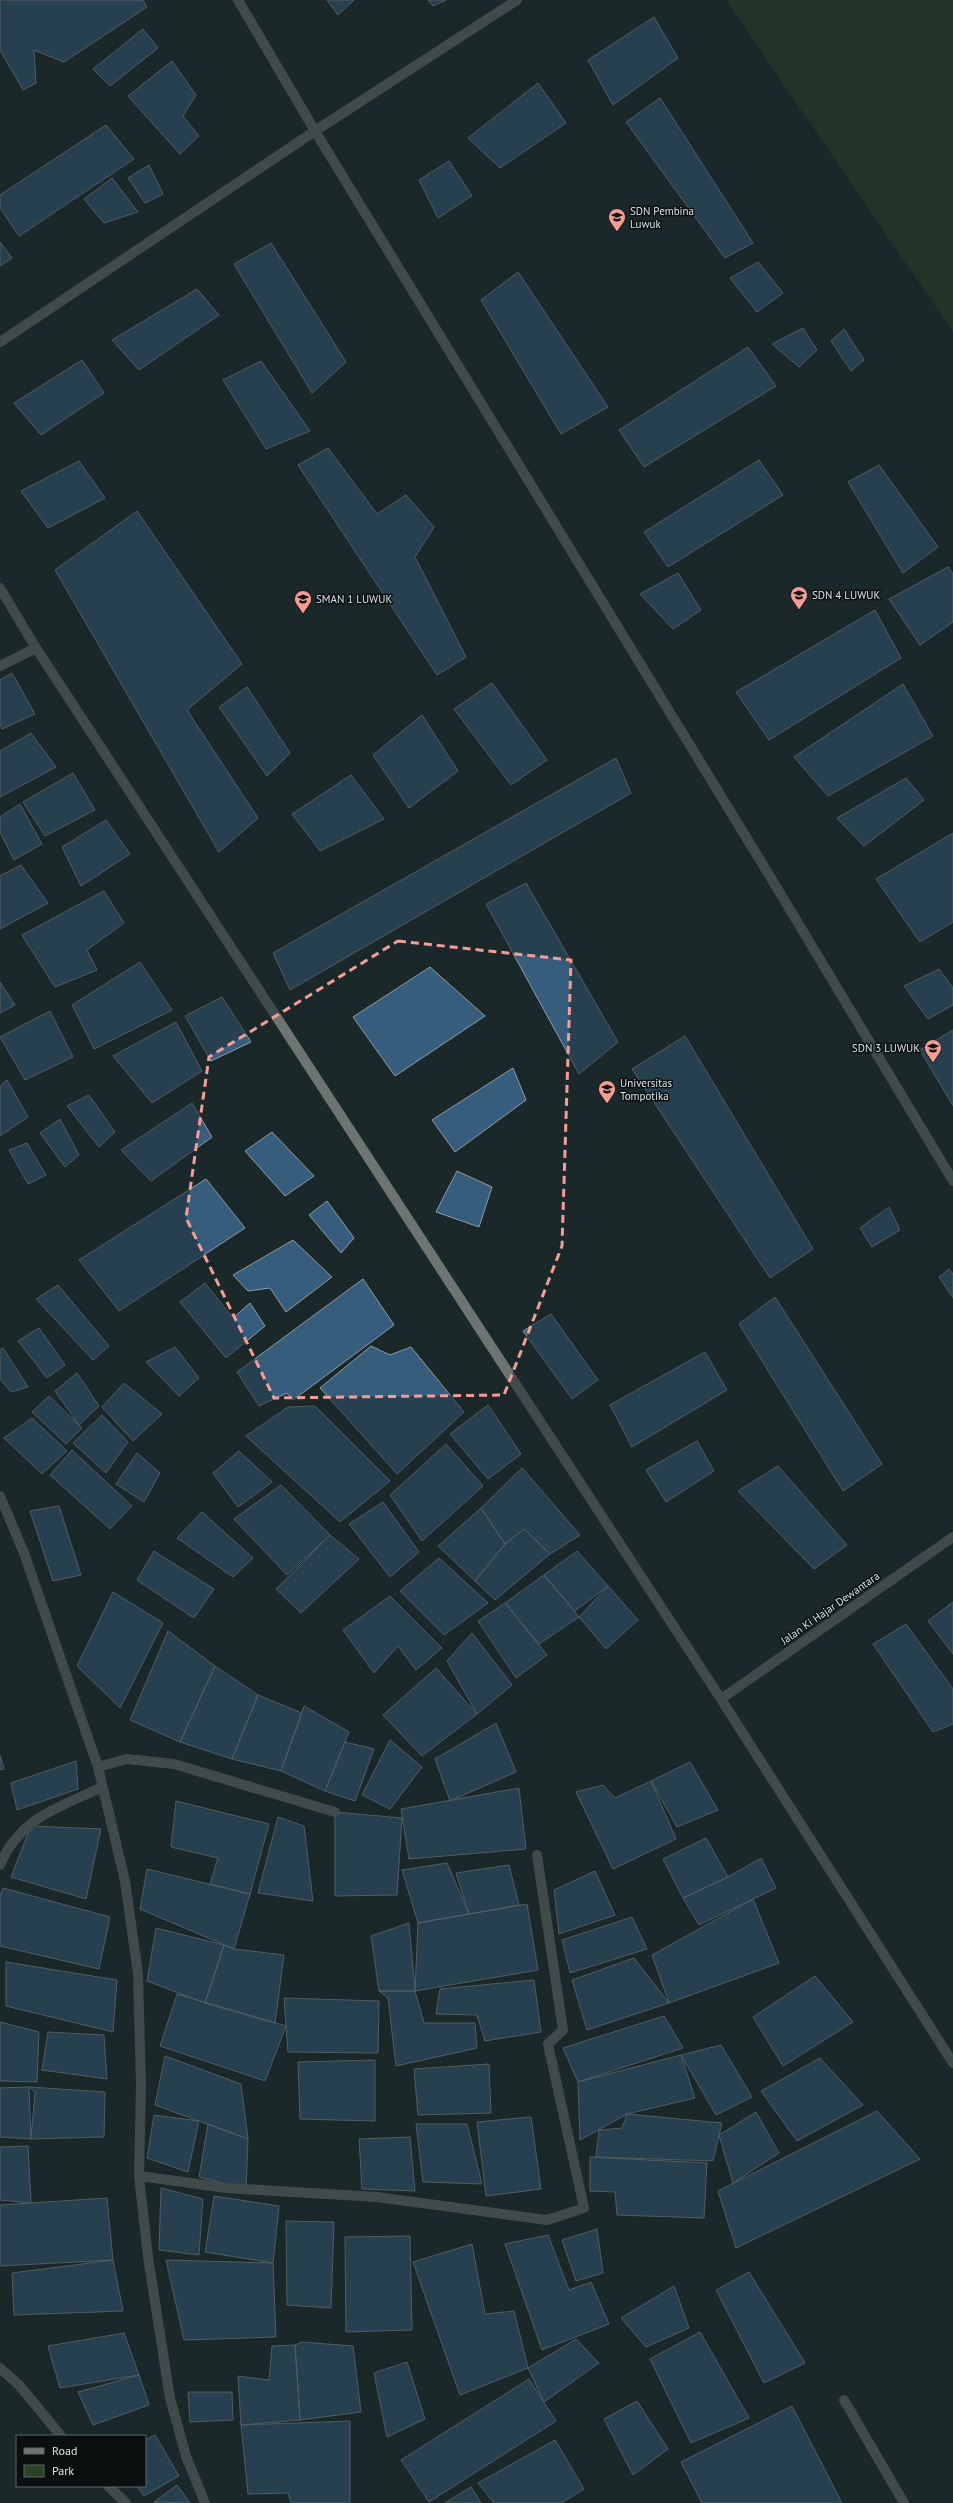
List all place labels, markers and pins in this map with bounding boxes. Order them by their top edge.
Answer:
place label: SDN Pembina Luwuk [630,204,694,231]
school or university icon: SDN Pembina Luwuk [607,207,627,232]
school or university icon: SDN 4 LUWUK [789,585,809,610]
place label: SDN 4 LUWUK [812,588,880,602]
school or university icon: SMAN 1 LUWUK [293,589,313,614]
place label: SMAN 1 LUWUK [316,592,392,606]
school or university icon: SDN 3 LUWUK [923,1038,943,1063]
place label: SDN 3 LUWUK [852,1041,920,1055]
place label: Universitas Tompotika [620,1076,672,1103]
school or university icon: Universitas Tompotika [597,1079,617,1104]

